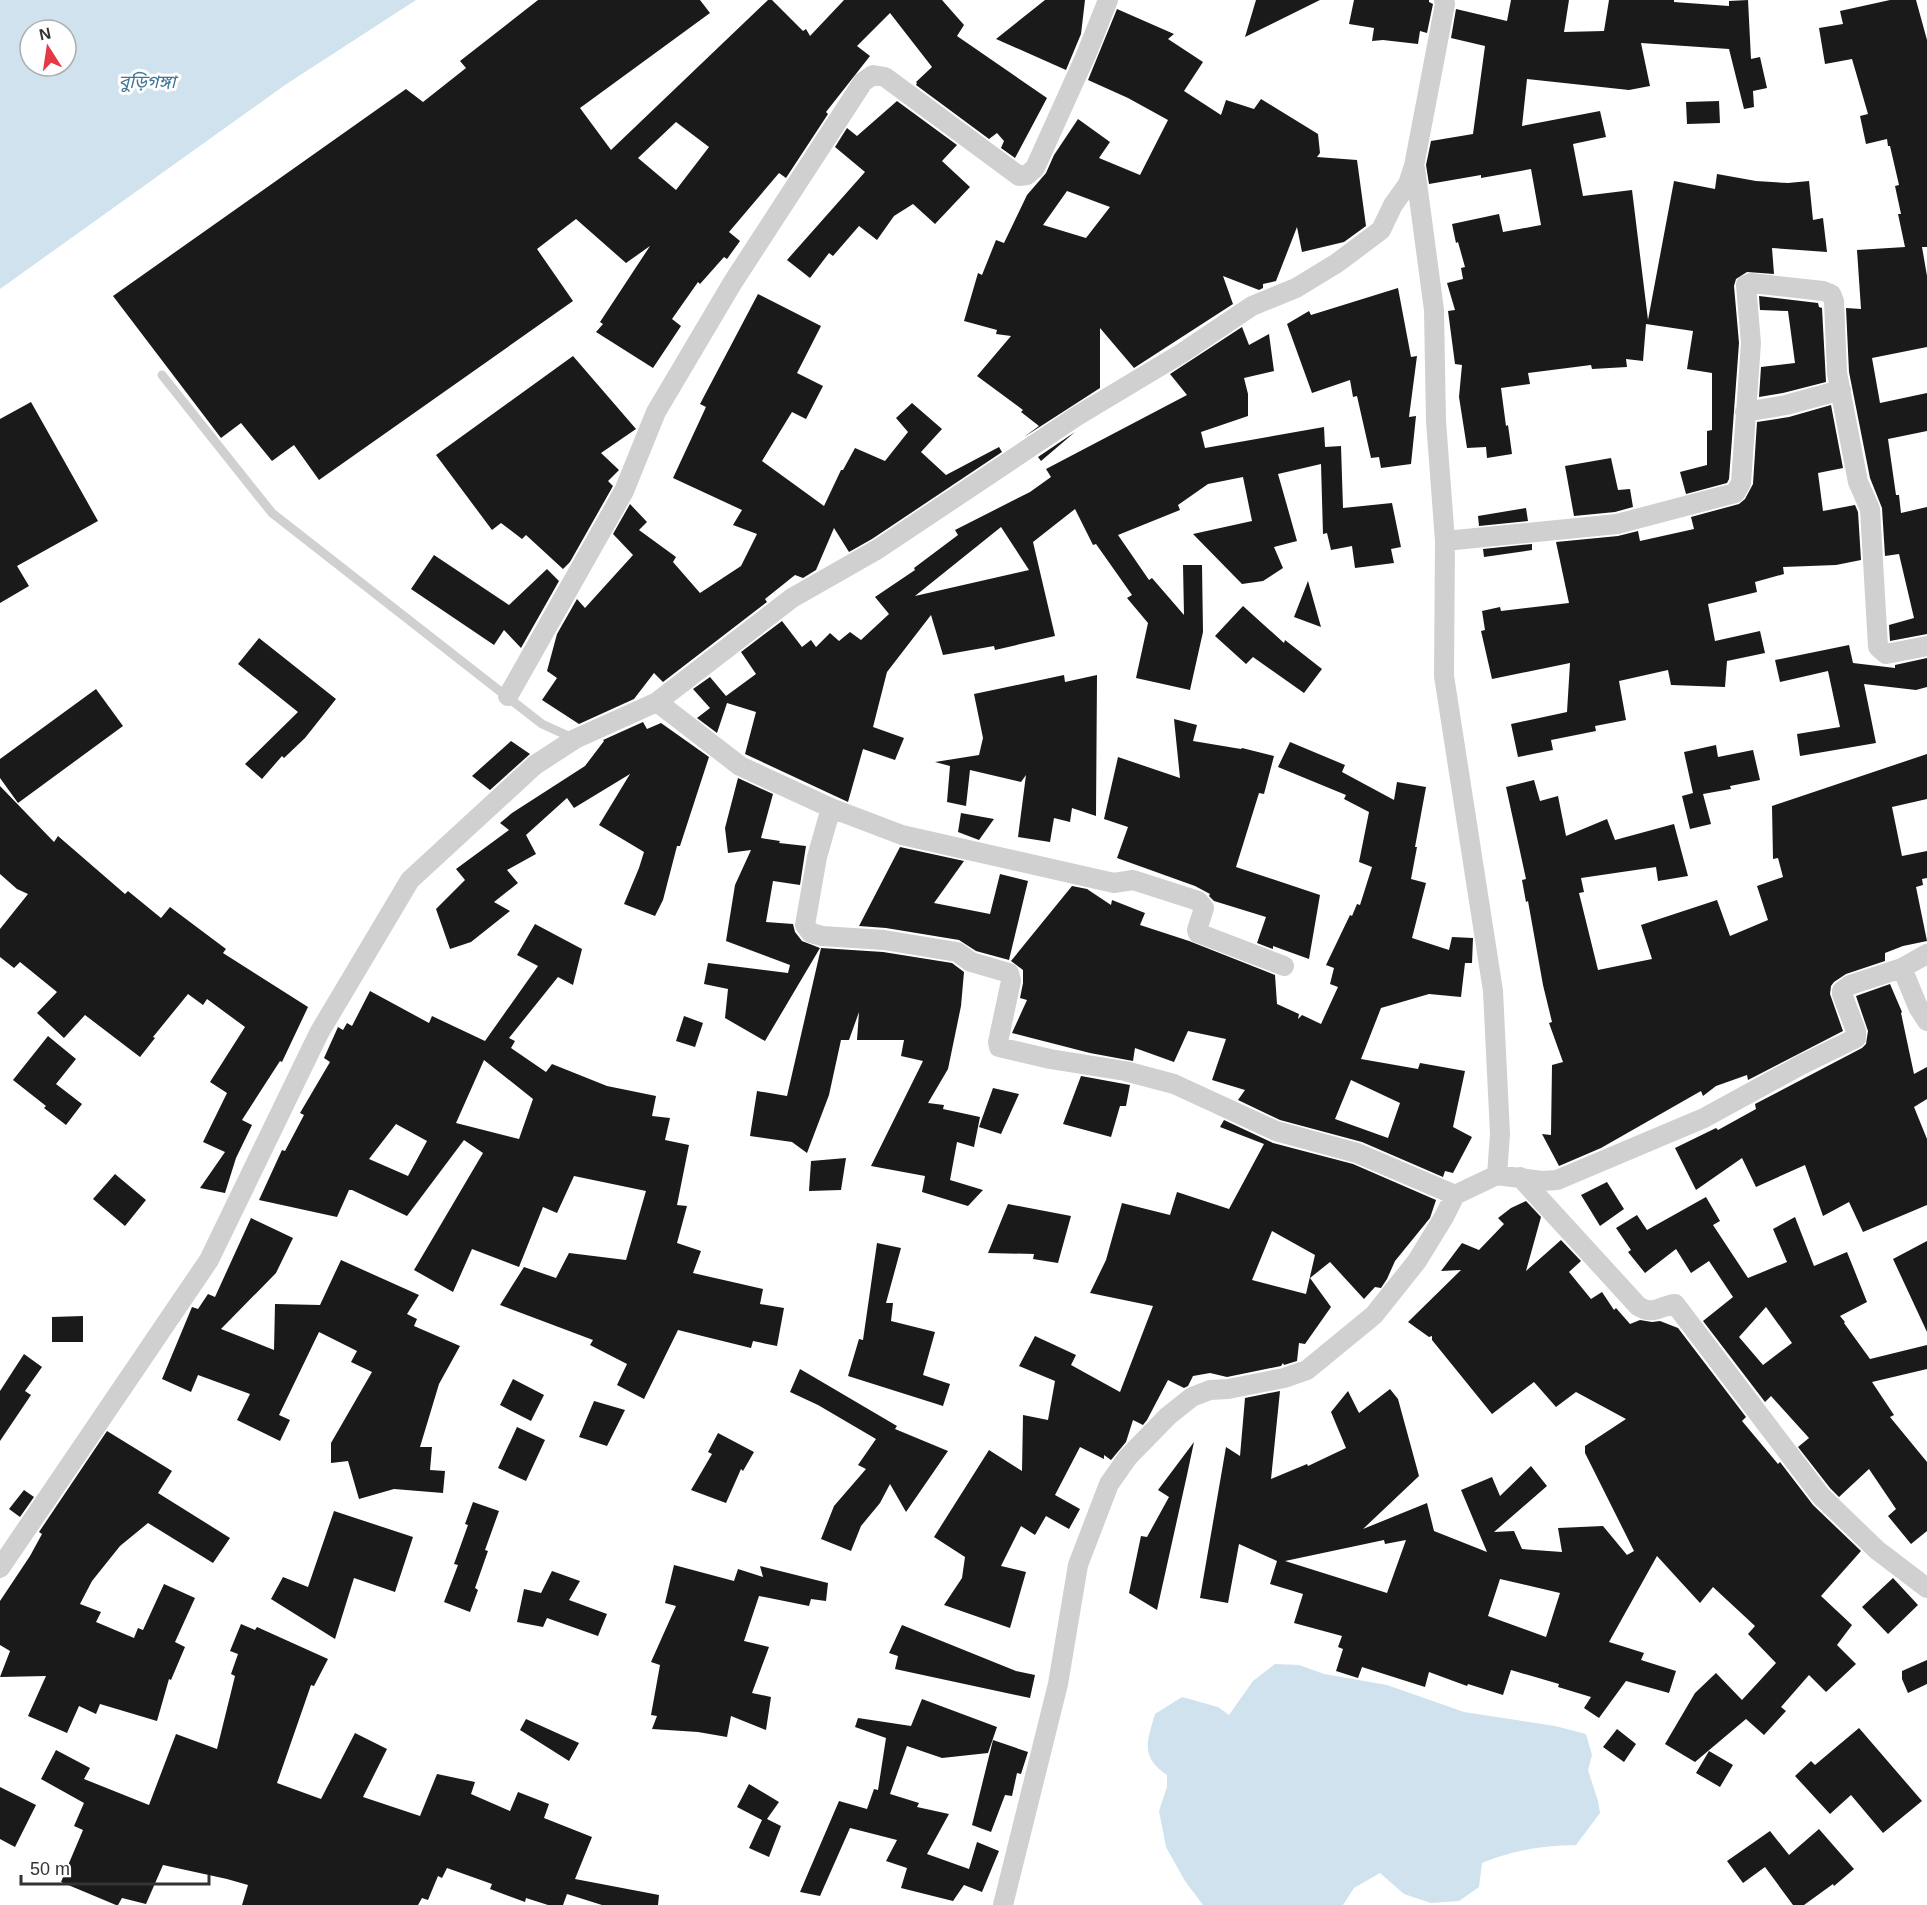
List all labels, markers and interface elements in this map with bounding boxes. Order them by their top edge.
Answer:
north arrow [18,18,78,78]
text: N [38,24,52,43]
water label: বুড়িগঙ্গা [118,71,179,93]
scale bar [21,1848,208,1886]
text: 50 m [30,1859,70,1879]

